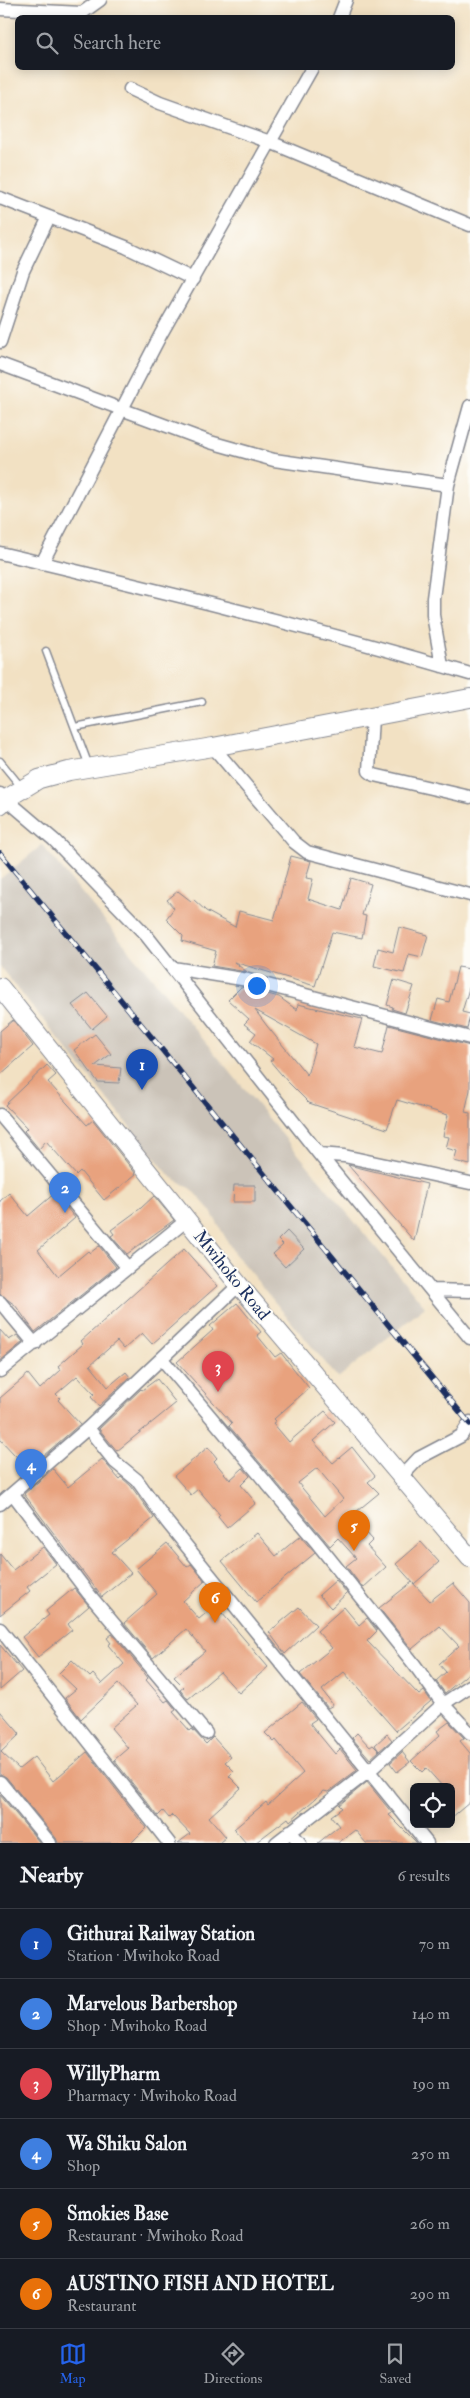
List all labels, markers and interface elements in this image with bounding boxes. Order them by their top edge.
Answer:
search box [15,15,455,70]
icon: search [33,29,61,57]
text: Search here [73,31,161,55]
your location [244,973,270,999]
pin: 1 [126,1049,158,1090]
pin: 2 [49,1172,81,1213]
street label: Mwihoko Road [188,1226,275,1325]
pin: 3 [202,1351,234,1392]
pin: 4 [15,1449,47,1490]
pin: 5 [338,1510,370,1551]
pin: 6 [199,1582,231,1623]
map controls [410,1783,455,1828]
button: locate [410,1783,455,1828]
text: Nearby [20,1862,83,1889]
text: 6 results [398,1866,450,1886]
text: Githurai Railway Station [67,1922,255,1946]
text: 1 [33,1934,39,1954]
text: 70 m [419,1934,450,1954]
text: Station · Mwihoko Road [67,1946,220,1966]
text: Marvelous Barbershop [67,1992,237,2016]
text: 2 [32,2004,40,2024]
text: 140 m [412,2004,450,2024]
text: Shop · Mwihoko Road [67,2016,207,2036]
text: WillyPharm [67,2062,160,2086]
text: 3 [33,2074,39,2094]
text: 190 m [412,2074,450,2094]
text: Pharmacy · Mwihoko Road [67,2086,237,2106]
text: Wa Shiku Salon [67,2132,187,2156]
text: 4 [32,2144,40,2164]
text: 250 m [411,2144,450,2164]
text: Shop [67,2156,100,2176]
text: Smokies Base [67,2202,169,2226]
text: 5 [32,2214,40,2234]
text: 260 m [410,2214,450,2234]
text: Restaurant · Mwihoko Road [67,2226,243,2246]
text: AUSTINO FISH AND HOTEL [67,2272,334,2296]
text: 6 [32,2284,40,2304]
text: 290 m [410,2284,450,2304]
text: Restaurant [67,2296,136,2316]
tab: Map [59,2340,87,2387]
tab: Directions [204,2340,262,2387]
tab: Saved [379,2340,411,2387]

